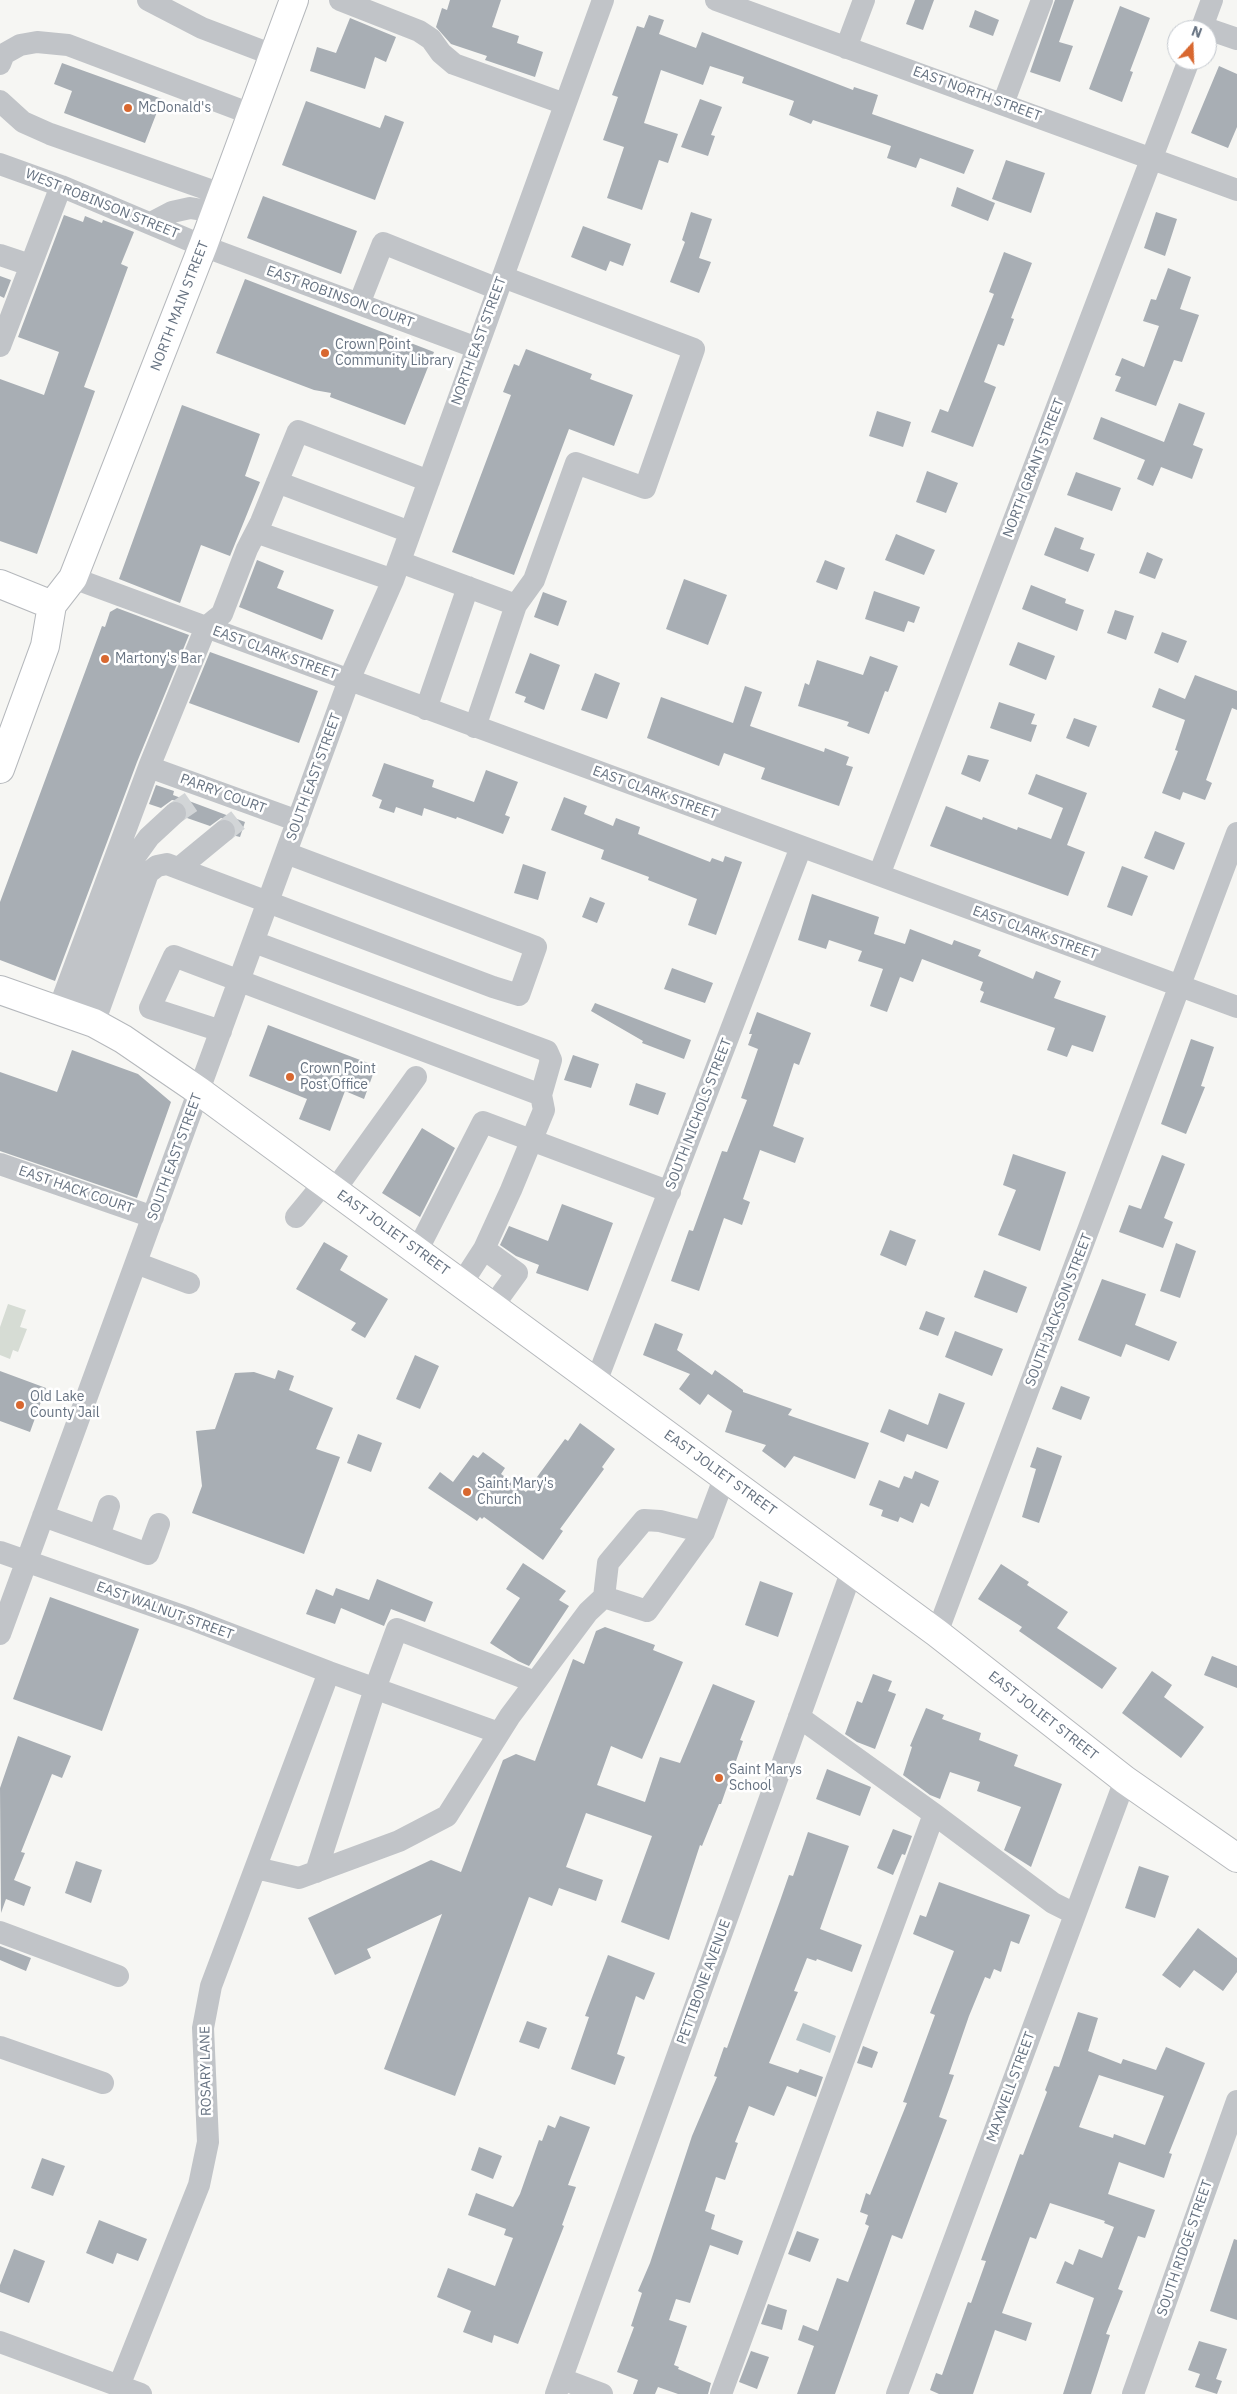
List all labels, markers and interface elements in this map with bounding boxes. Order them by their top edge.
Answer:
north arrow [1167,20,1217,70]
text: N [1189,22,1205,42]
street label: EAST NORTH STREET [911,63,1043,125]
place label: McDonald's [138,100,211,116]
marker: McDonald's [122,102,134,114]
street label: WEST ROBINSON STREET [23,166,181,242]
street label: NORTH MAIN STREET [147,239,213,373]
street label: EAST ROBINSON COURT [264,263,416,331]
street label: NORTH EAST STREET [448,275,510,407]
place label: Crown Point Community Library [335,337,454,370]
marker: Crown Point Community Library [319,347,331,359]
street label: NORTH GRANT STREET [1000,396,1068,540]
street label: EAST CLARK STREET [210,623,340,683]
place label: Martony's Bar [115,651,202,667]
marker: Martony's Bar [99,653,111,665]
street label: SOUTH EAST STREET [283,711,345,843]
street label: EAST CLARK STREET [590,763,720,823]
street label: PARRY COURT [178,771,268,817]
street label: EAST CLARK STREET [970,903,1100,963]
street label: SOUTH NICHOLS STREET [662,1036,736,1192]
place label: Crown Point Post Office [300,1061,376,1094]
marker: Crown Point Post Office [284,1071,296,1083]
street label: SOUTH EAST STREET [144,1091,206,1223]
street label: EAST HACK COURT [16,1162,136,1218]
street label: EAST JOLIET STREET [334,1187,452,1279]
street label: SOUTH JACKSON STREET [1022,1231,1096,1389]
place label: Old Lake County Jail [30,1389,100,1421]
marker: Old Lake County Jail [14,1399,26,1411]
street label: EAST JOLIET STREET [661,1427,779,1519]
place label: Saint Mary's Church [477,1476,554,1508]
marker: Saint Mary's Church [461,1486,473,1498]
street label: EAST WALNUT STREET [94,1578,236,1644]
street label: EAST JOLIET STREET [985,1668,1101,1764]
place label: Saint Marys School [729,1762,802,1794]
marker: Saint Marys School [713,1772,725,1784]
street label: PETTIBONE AVENUE [674,1917,734,2047]
street label: ROSARY LANE [197,2026,215,2116]
street label: MAXWELL STREET [983,2030,1039,2144]
street label: SOUTH RIDGE STREET [1154,2178,1216,2318]

